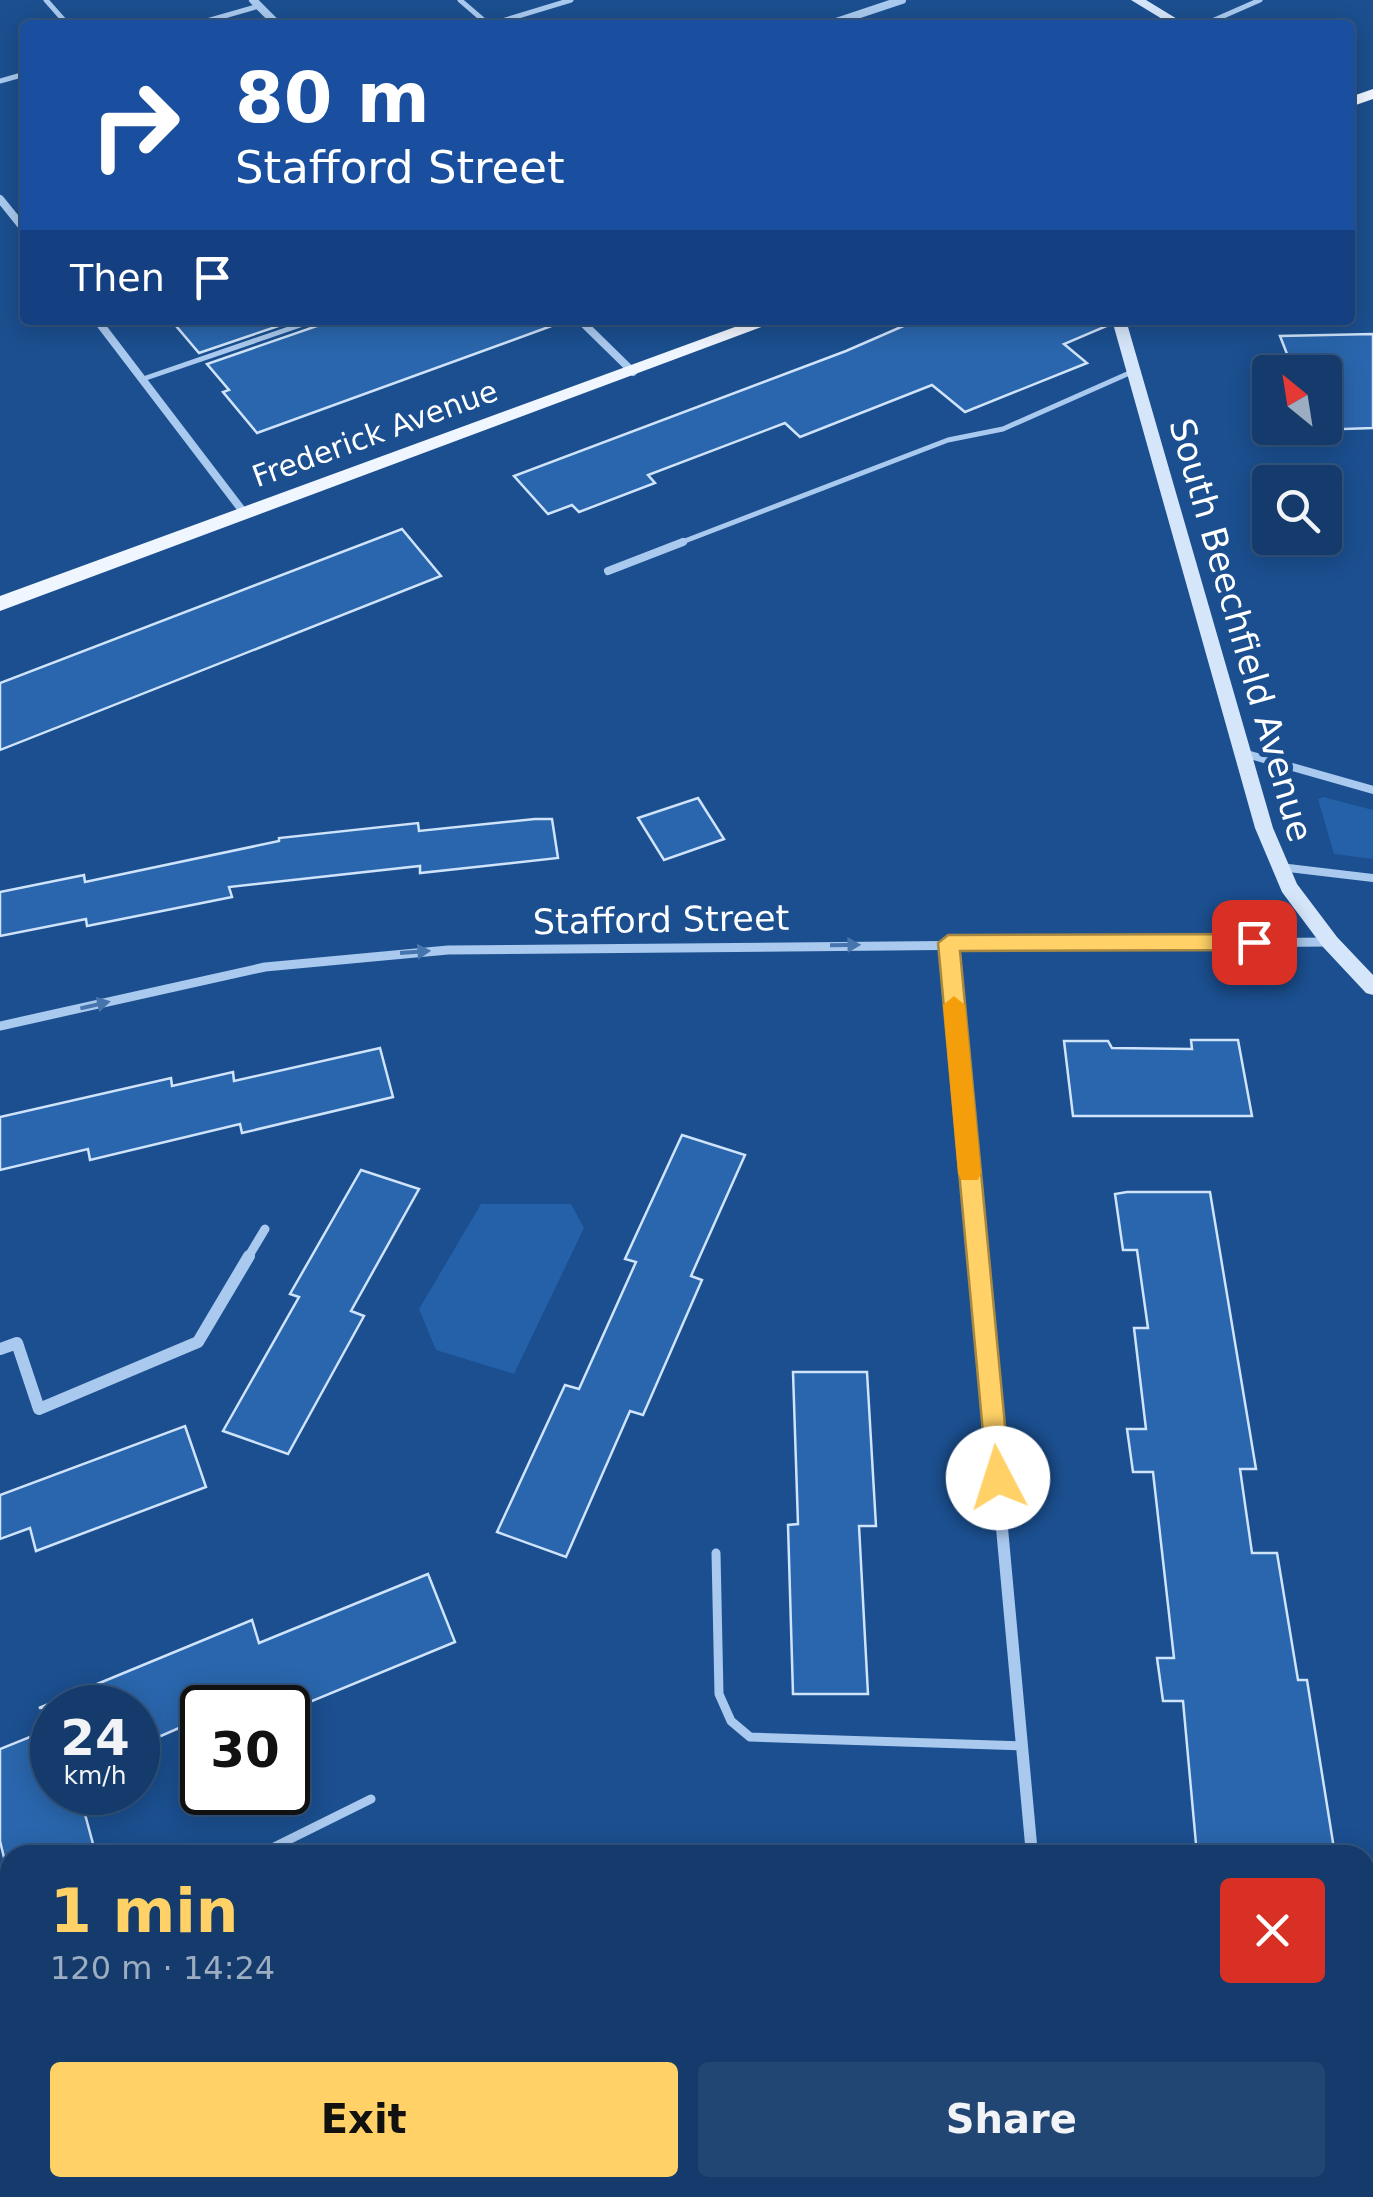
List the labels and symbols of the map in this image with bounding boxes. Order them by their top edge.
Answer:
north arrow [1252,355,1342,445]
street label: Frederick Avenue [248,373,502,494]
street label: South Beechfield Avenue [1161,414,1321,846]
street label: Stafford Street [532,898,790,942]
pin [1212,900,1297,985]
one-way arrow [830,936,862,952]
one-way arrow [400,944,432,960]
one-way arrow [80,997,111,1012]
position arrow [946,1426,1050,1530]
speed limit sign: 30 [180,1685,310,1815]

